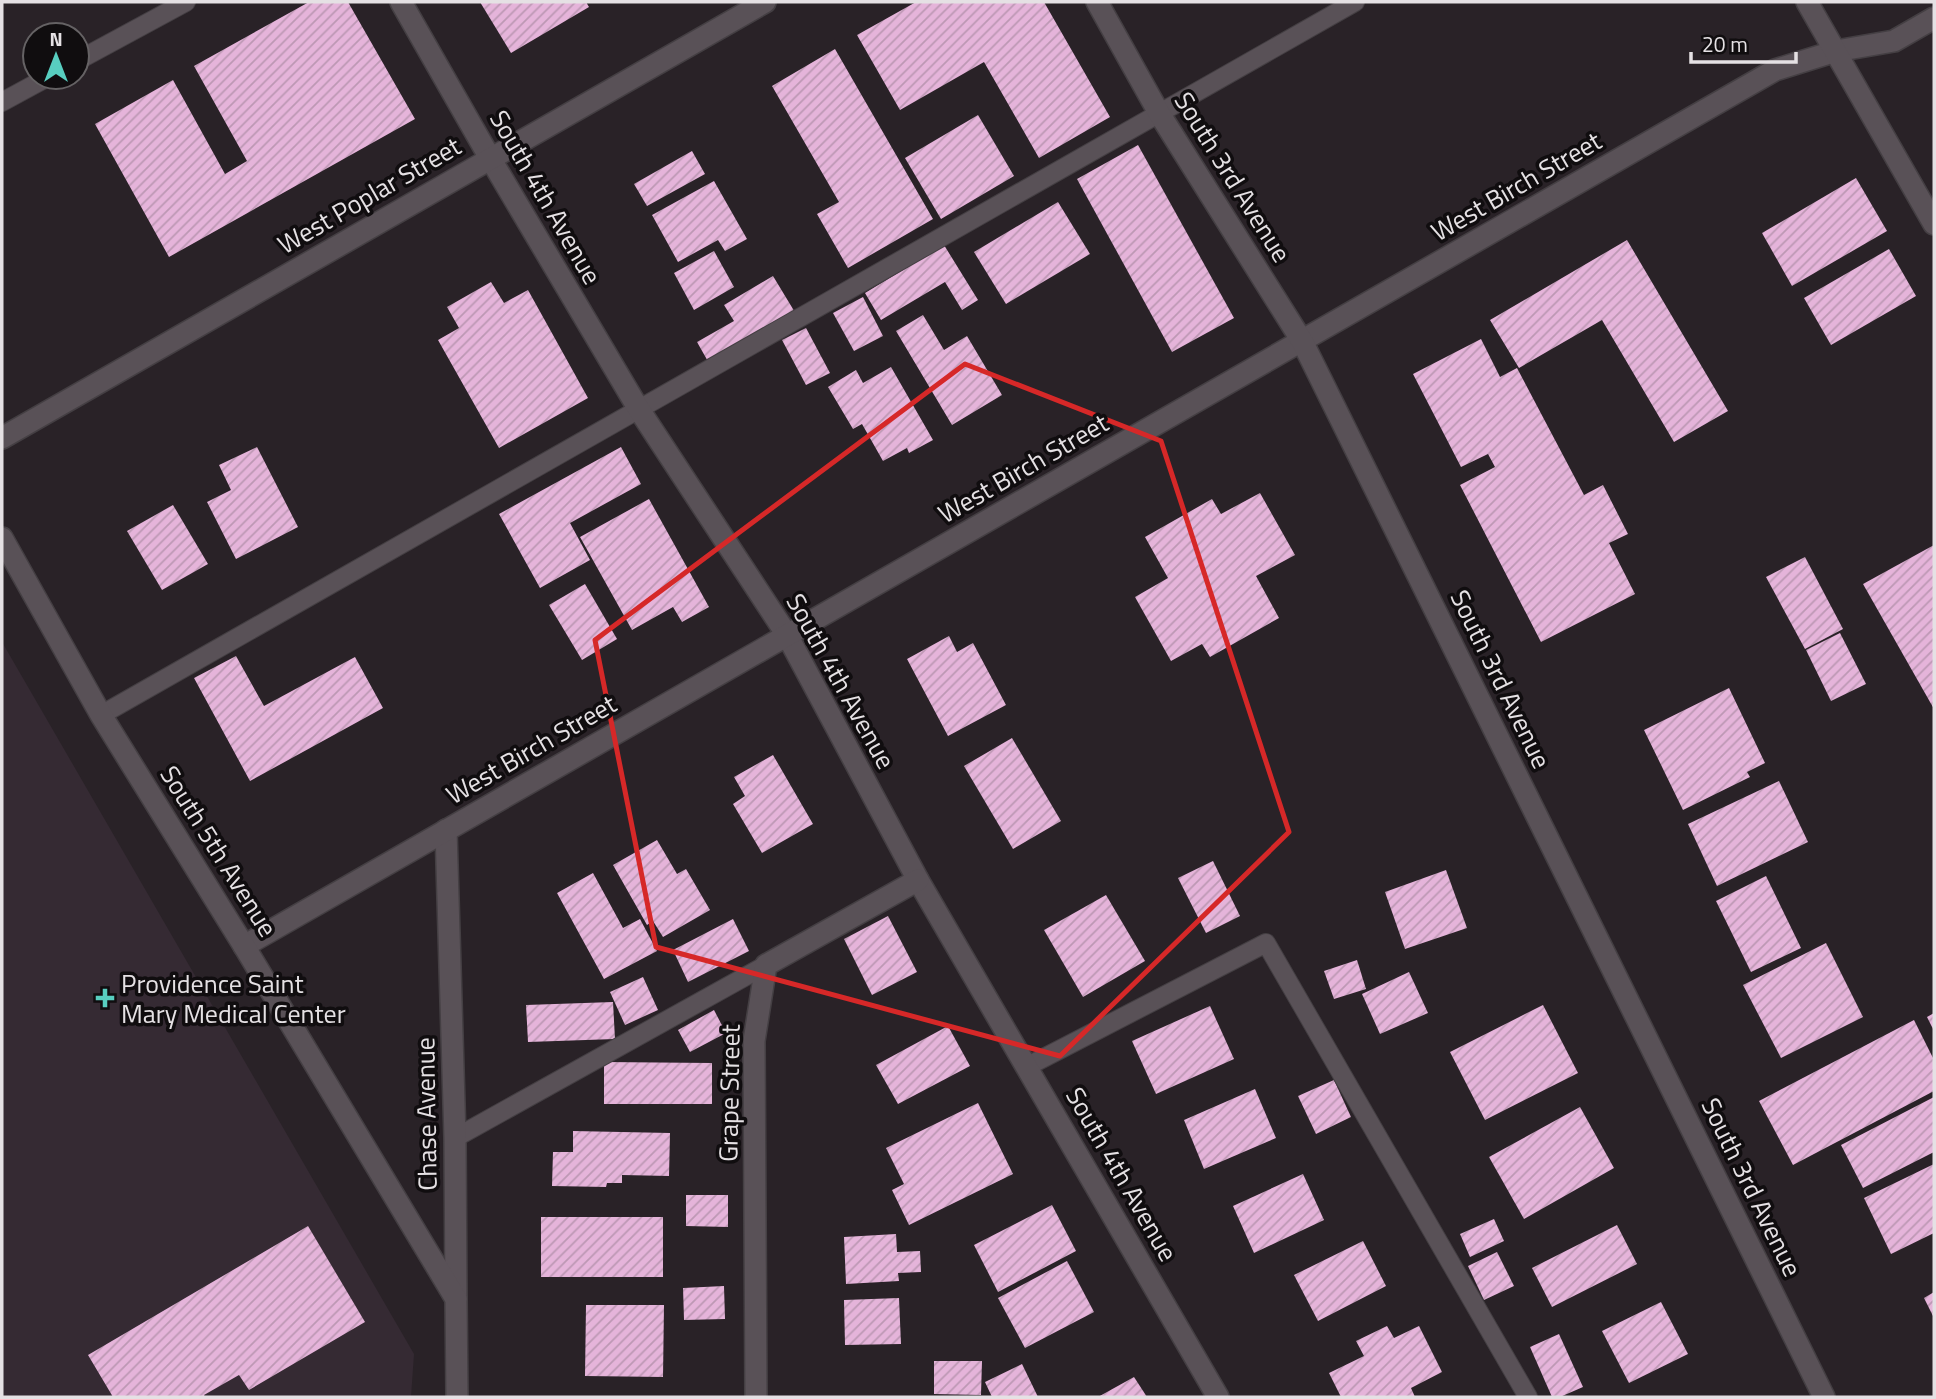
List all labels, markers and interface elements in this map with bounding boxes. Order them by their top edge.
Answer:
north arrow [21,21,91,91]
scale bar [1691,21,1796,65]
text: N [49,24,63,53]
text: 20 m [1702,28,1748,60]
street label: South 3rd Avenue [1165,84,1301,270]
street label: South 4th Avenue [480,103,612,291]
street label: West Birch Street [1424,121,1608,251]
street label: West Poplar Street [270,127,468,263]
street label: West Birch Street [931,403,1115,533]
street label: South 3rd Avenue [1441,583,1561,775]
street label: South 4th Avenue [777,586,905,776]
street label: West Birch Street [439,684,623,814]
street label: South 5th Avenue [151,758,287,944]
place label: Providence Saint Mary Medical Center [121,964,346,1033]
marker: Providence Saint Mary Medical Center [95,988,115,1008]
street label: Grape Street [708,1024,750,1162]
street label: Chase Avenue [405,1037,447,1191]
street label: South 4th Avenue [1056,1080,1188,1268]
street label: South 3rd Avenue [1692,1091,1812,1283]

